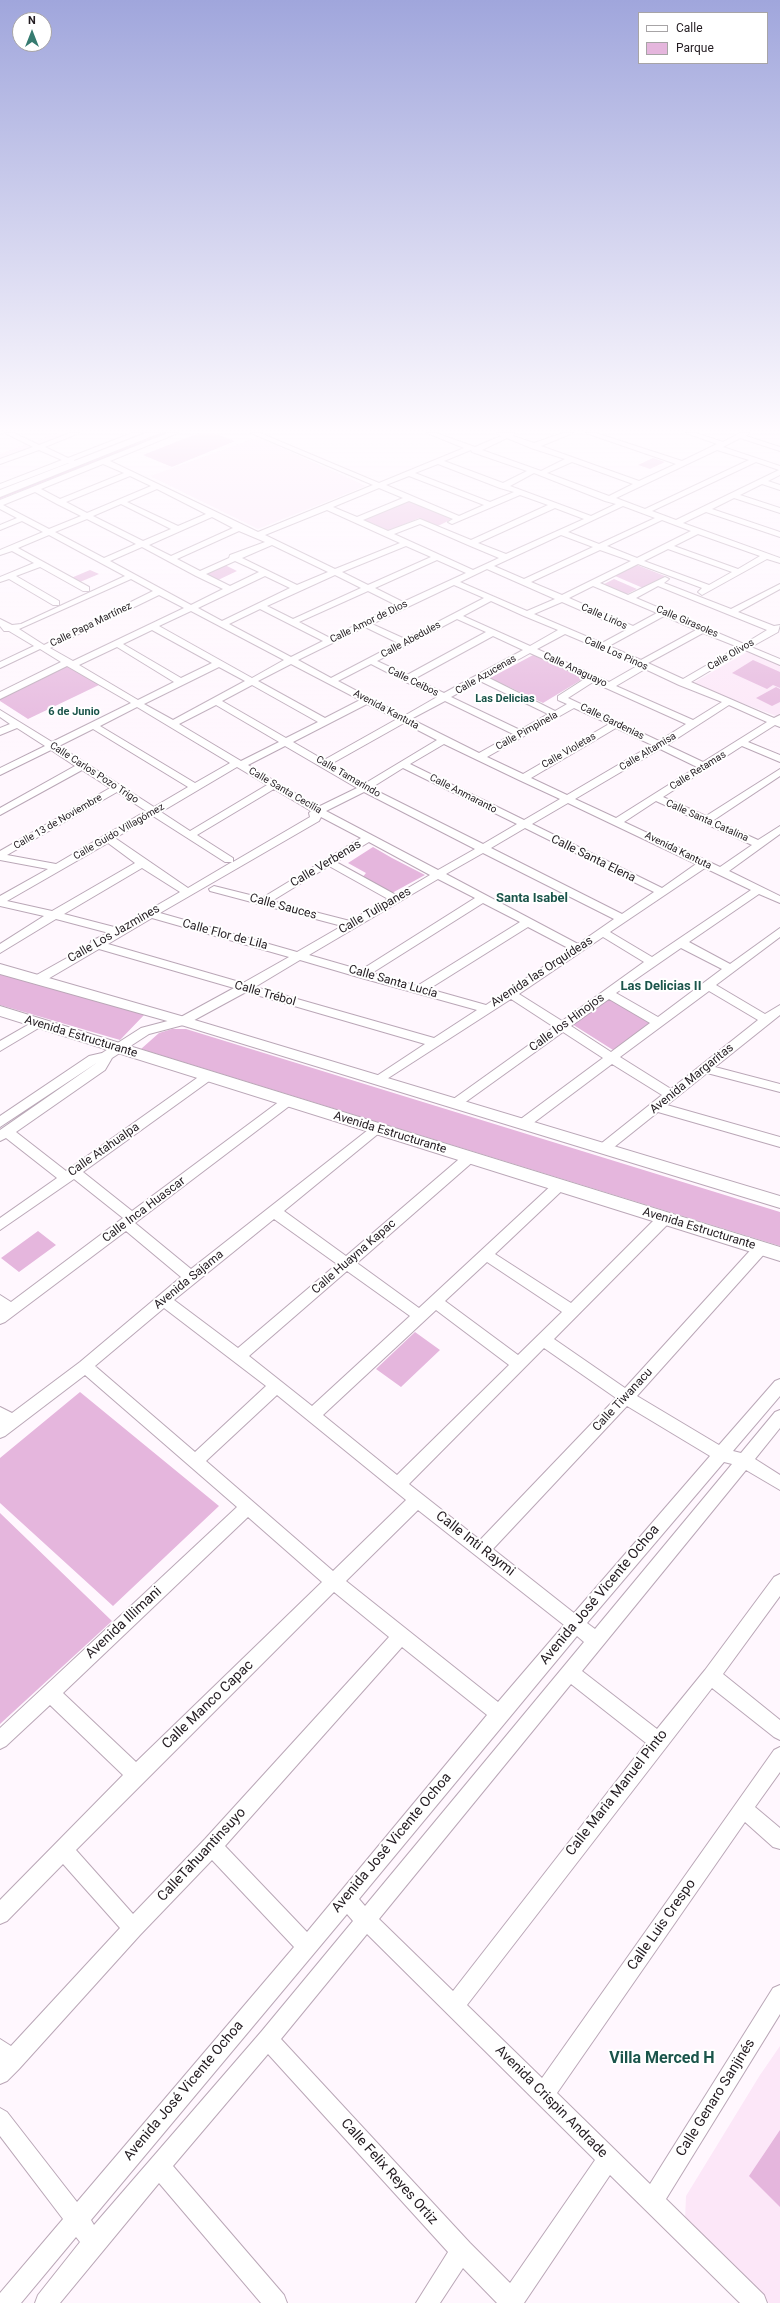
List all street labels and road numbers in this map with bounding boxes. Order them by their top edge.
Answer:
street label: Calle Amor de Dios [328,598,410,646]
street label: Calle Papa Martínez [48,600,134,650]
street label: Calle Lirios [579,602,629,632]
street label: Calle Girasoles [654,604,720,640]
street label: Calle Abedules [379,619,443,661]
street label: Calle Los Pinos [582,635,650,673]
street label: Calle Olivos [705,637,757,673]
street label: Calle Anaguayo [541,650,609,690]
street label: Calle Azucenas [453,653,519,697]
street label: Calle Ceibos [386,664,440,700]
street label: Avenida Kantuta [351,688,421,732]
street label: Calle Gardenias [578,701,646,743]
street label: Calle Pimpinela [494,709,560,753]
street label: Calle Altamisa [617,730,679,774]
street label: Calle Violetas [540,731,598,771]
street label: Calle Carlos Pozo Trigo [47,740,141,806]
street label: Calle Retamas [668,749,728,793]
street label: Calle Tamarindo [314,754,382,800]
street label: Calle Santa Cecilia [246,765,324,817]
street label: Calle Anmaranto [427,772,499,816]
street label: Calle 13 de Noviembre [12,792,104,852]
street label: Calle Santa Catalina [664,797,750,845]
street label: Calle Guido Villagómez [72,801,166,863]
street label: Avenida Kantuta [643,830,713,872]
street label: Calle Santa Elena [548,832,638,886]
street label: Calle Verbenas [288,837,364,891]
street label: Calle Tulipanes [336,885,414,937]
street label: Calle Sauces [248,891,318,923]
street label: Calle Los Jazmines [65,902,163,966]
street label: Calle Flor de Lila [181,917,269,953]
street label: Avenida las Orquídeas [488,934,596,1010]
street label: Calle Santa Lucía [347,962,439,1002]
street label: Calle Trébol [233,978,297,1010]
street label: Calle los Hinojos [527,991,607,1055]
street label: Avenida Estructurante [23,1013,139,1061]
street label: Avenida Margaritas [647,1041,737,1117]
street label: Avenida Estructurante [332,1109,448,1157]
street label: Calle Atahualpa [66,1120,142,1180]
street label: Calle Inca Huascar [100,1174,188,1246]
street label: Avenida Estructurante [641,1205,757,1253]
street label: Calle Huayna Kapac [309,1217,399,1297]
street label: Avenida Sajama [151,1247,227,1313]
street label: Calle Tiwanacu [590,1365,656,1435]
street label: Calle Inti Raymi [432,1508,518,1580]
street label: Avenida José Vicente Ochoa [537,1522,663,1668]
street label: Avenida Illimani [82,1583,166,1663]
street label: Calle Manco Capac [159,1657,257,1753]
street label: Calle Maria Manuel Pinto [563,1727,671,1859]
street label: Avenida José Vicente Ochoa [329,1770,455,1916]
street label: CalleTahuantinsuyo [154,1805,250,1905]
street label: Calle Luis Crespo [624,1876,700,1974]
street label: Avenida José Vicente Ochoa [121,2018,247,2164]
street label: Calle Genaro Sanjinés [673,2036,759,2160]
street label: Avenida Crispin Andrade [491,2042,611,2162]
street label: Calle Felix Reyes Ortiz [337,2115,441,2229]

